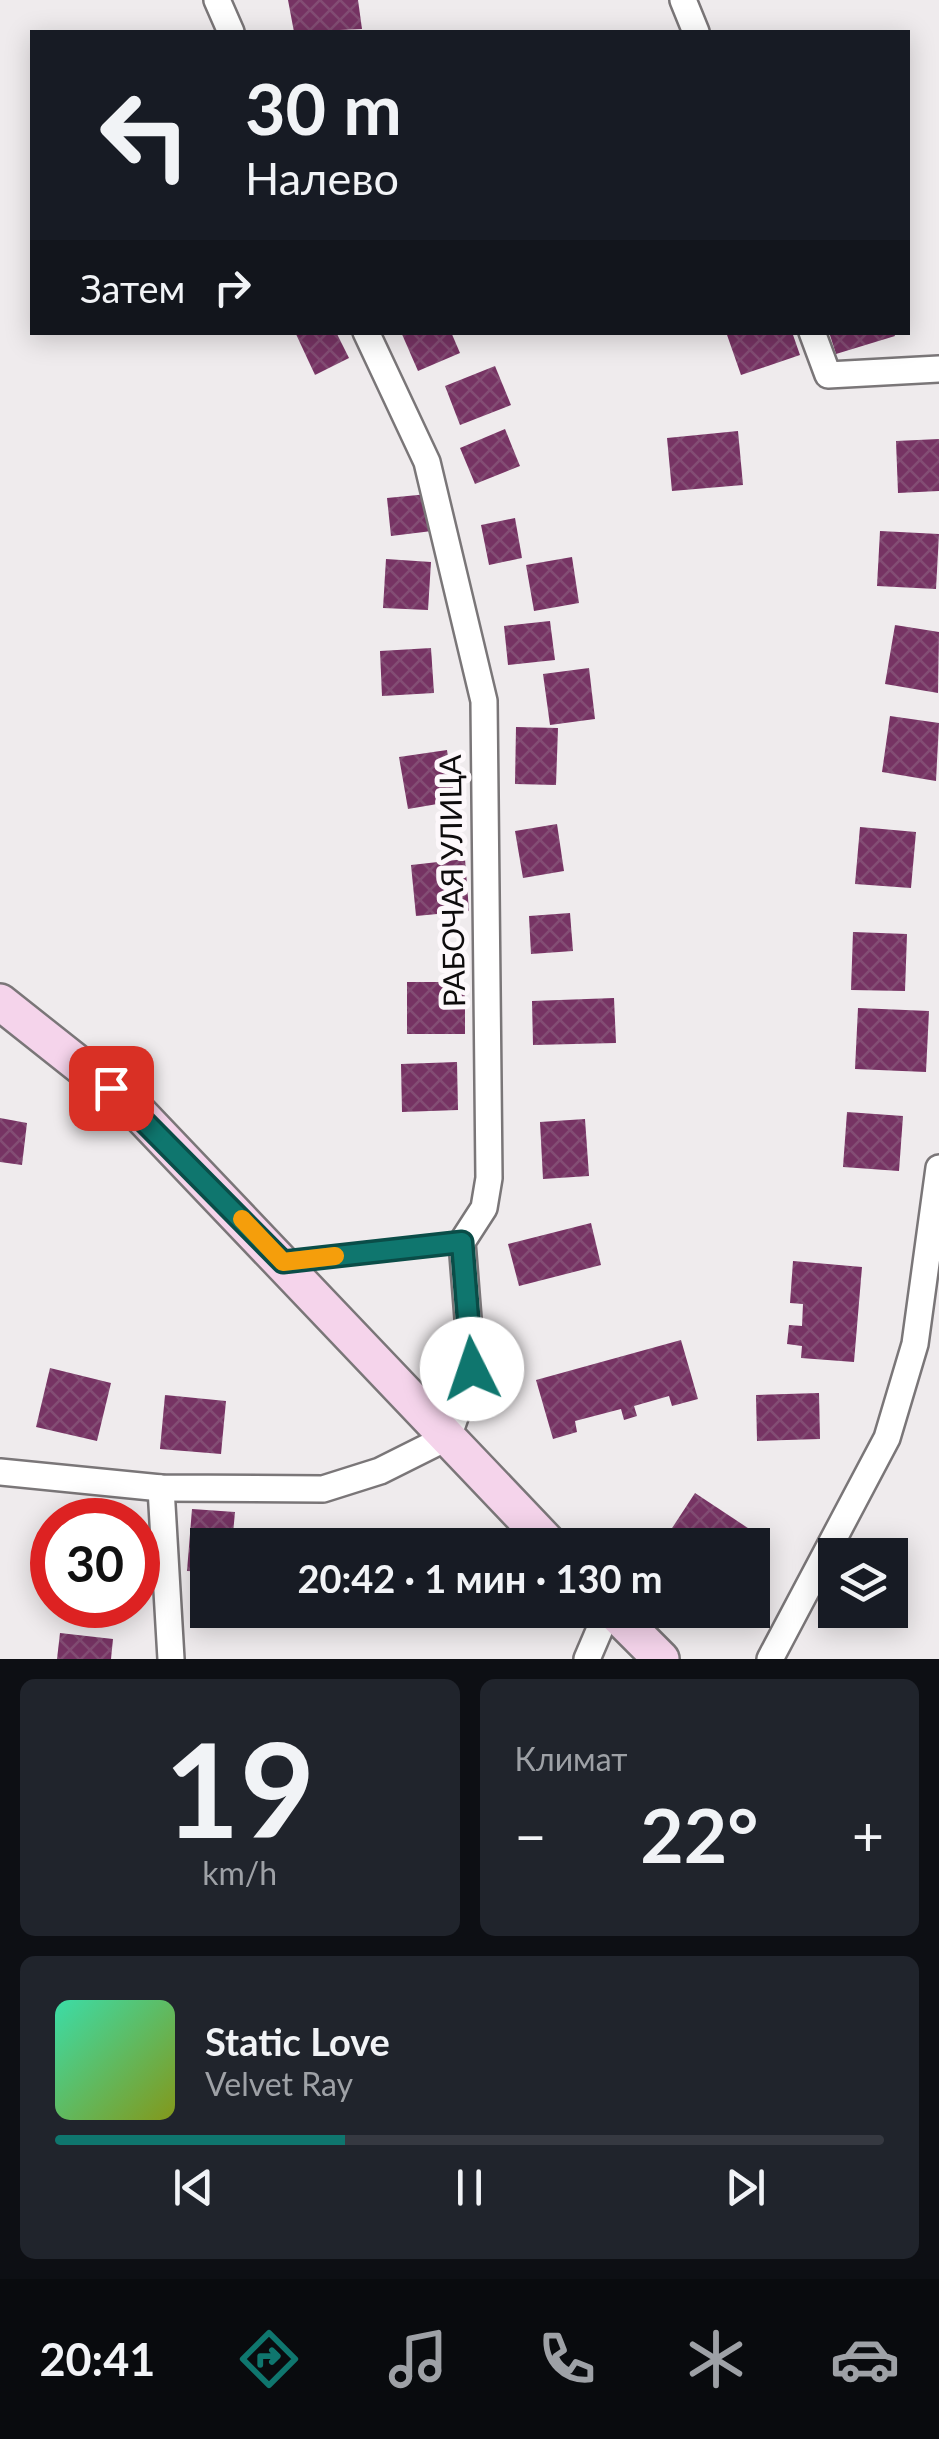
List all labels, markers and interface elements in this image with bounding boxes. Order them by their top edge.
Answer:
text: 30 m [245,66,402,150]
icon: left [80,70,210,200]
text: Налево [245,151,399,205]
icon: right [205,260,260,315]
text: Затем [80,265,185,311]
street label: РАБОЧАЯ УЛИЦА [431,754,471,1008]
pin [69,1046,154,1131]
icon: arrive [84,1061,139,1116]
position arrow [420,1317,524,1421]
speed limit sign: 30 [30,1498,160,1628]
map controls [818,1538,908,1628]
button: layers [818,1538,908,1628]
text: 20:42 · 1 мин · 130 m [297,1555,663,1601]
text: 19 [164,1710,315,1866]
text: Климат [515,1739,627,1778]
text: 22° [640,1789,758,1879]
text: − [515,1802,546,1868]
text: + [852,1802,884,1868]
text: km/h [202,1853,277,1892]
text: Static Love [205,2018,390,2064]
text: Velvet Ray [205,2064,353,2103]
icon: previous [166,2160,221,2215]
icon: pause [442,2160,497,2215]
icon: next [718,2160,773,2215]
icon: directions [234,2324,304,2394]
icon: music [383,2324,453,2394]
icon: phone [532,2324,602,2394]
icon: climate [681,2324,751,2394]
icon: car [830,2324,900,2394]
text: 20:41 [39,2332,155,2386]

